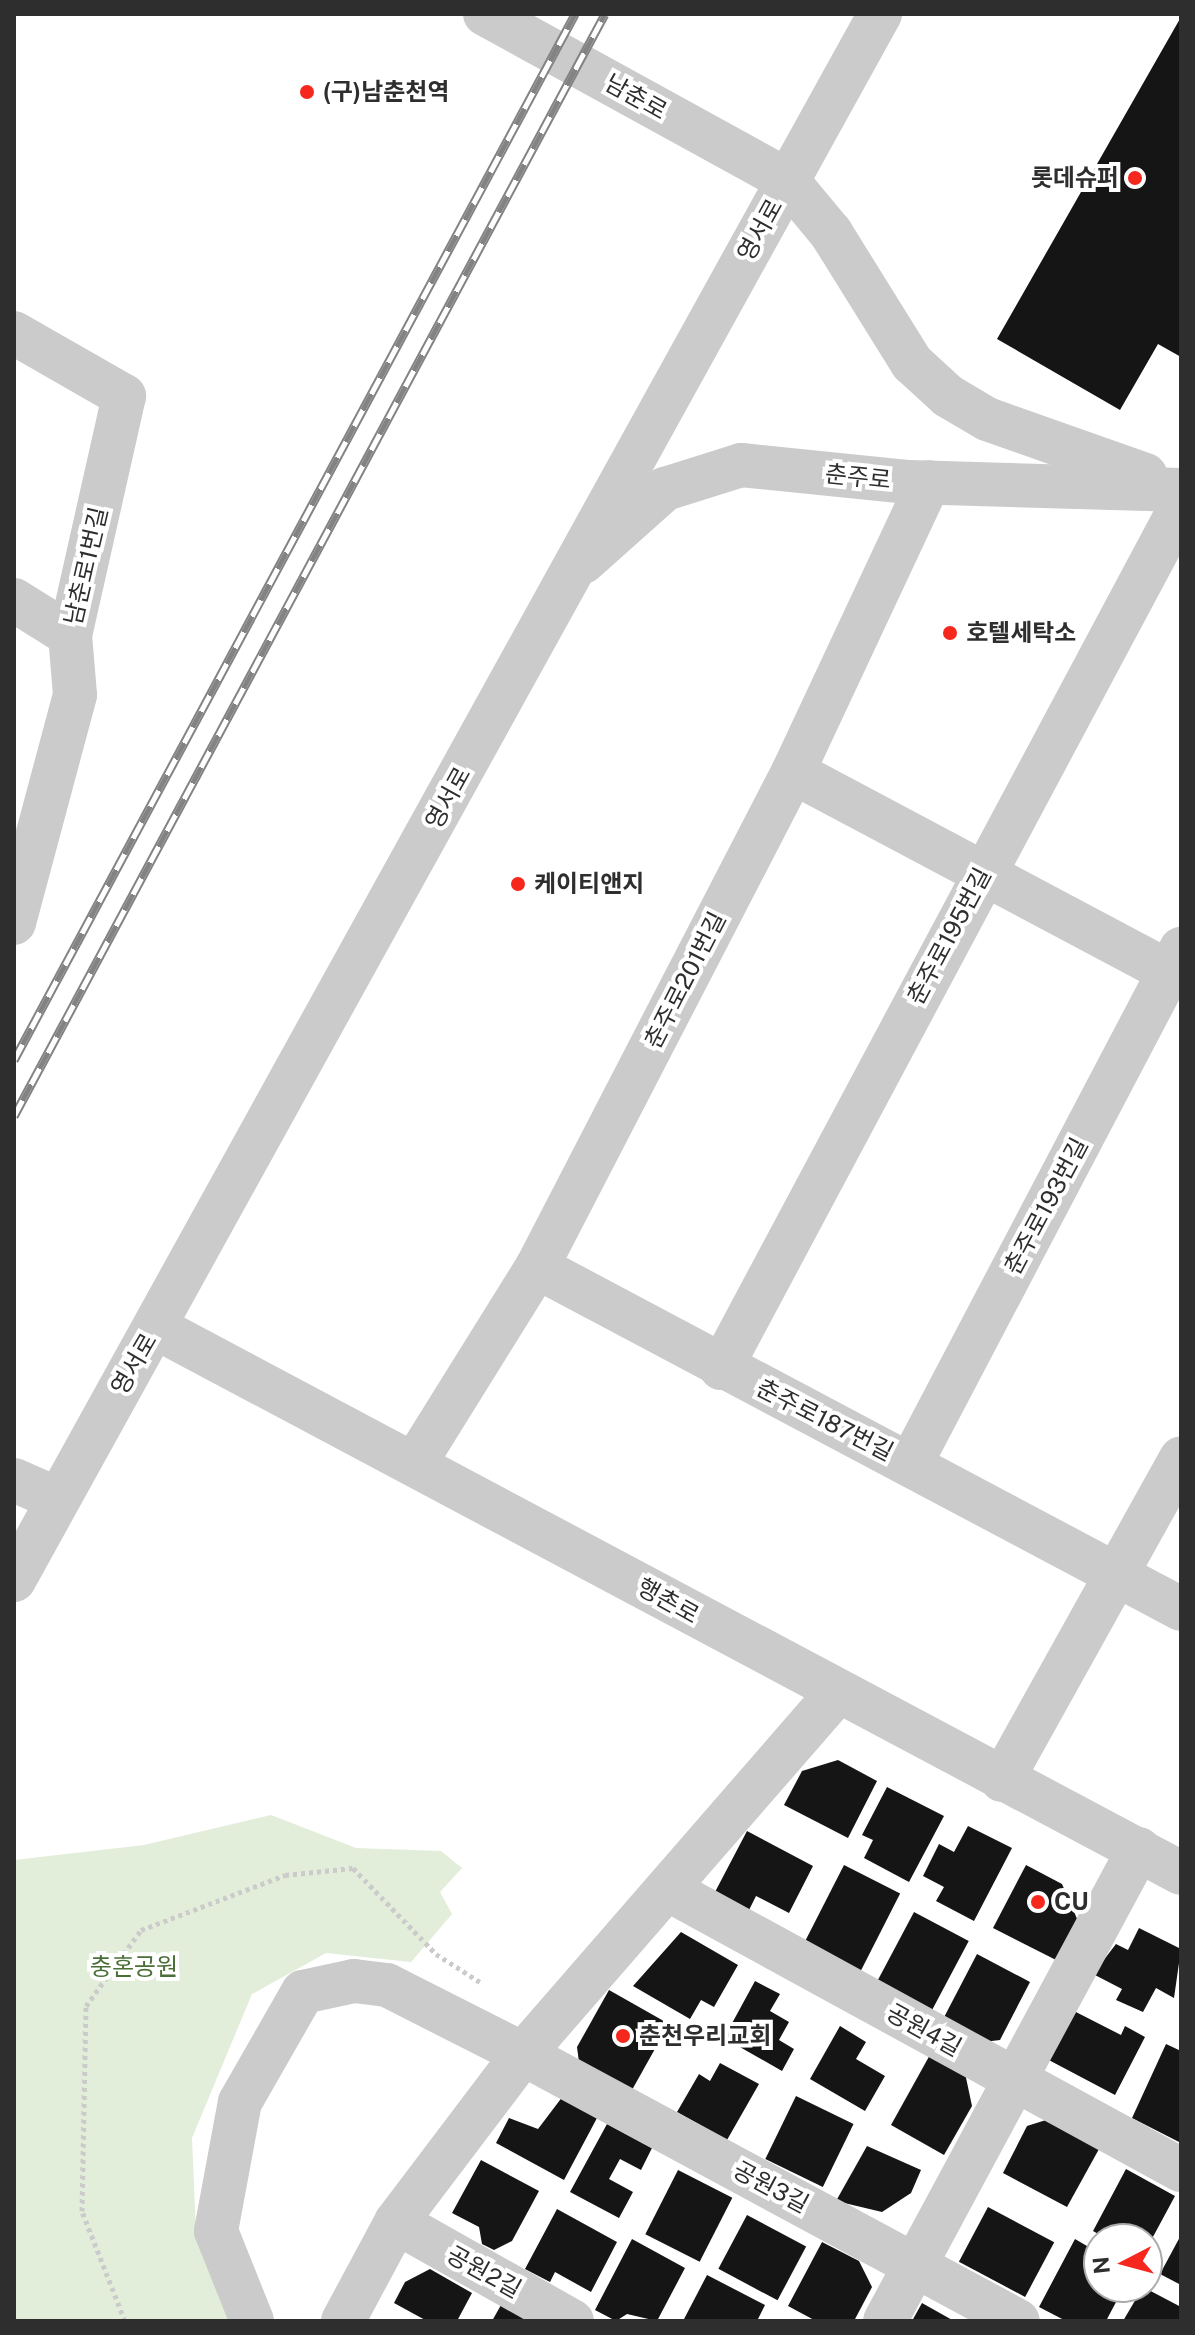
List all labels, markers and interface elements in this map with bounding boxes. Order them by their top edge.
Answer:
street label: 남춘로 [600,68,672,126]
place label: (구)남춘천역 [323,78,449,106]
marker: (구)남춘천역 [298,83,316,101]
place label: 롯데슈퍼 [1031,164,1119,192]
marker: 롯데슈퍼 [1126,169,1144,187]
street label: 영서로 [731,194,789,266]
street label: 춘주로 [824,459,892,495]
street label: 남춘로1번길 [58,504,114,628]
place label: 호텔세탁소 [966,619,1076,647]
marker: 호텔세탁소 [941,624,959,642]
street label: 영서로 [419,762,477,834]
street label: 춘주로195번길 [901,863,997,1009]
place label: 케이티앤지 [534,870,644,898]
marker: 케이티앤지 [509,875,527,893]
street label: 춘주로201번길 [638,907,732,1053]
street label: 춘주로193번길 [998,1133,1094,1279]
street label: 영서로 [105,1328,163,1400]
street label: 춘주로187번길 [752,1373,898,1467]
street label: 행촌로 [632,1572,704,1630]
place label: CU [1054,1888,1089,1916]
marker: CU [1029,1893,1047,1911]
park label: 충혼공원 [90,1953,178,1981]
street label: 공원4길 [881,1998,967,2062]
place label: 춘천우리교회 [639,2022,771,2050]
marker: 춘천우리교회 [614,2027,632,2045]
street label: 공원3길 [728,2155,814,2219]
north arrow [1083,2223,1163,2303]
street label: 공원2길 [442,2240,526,2304]
text: N [1087,2255,1115,2275]

